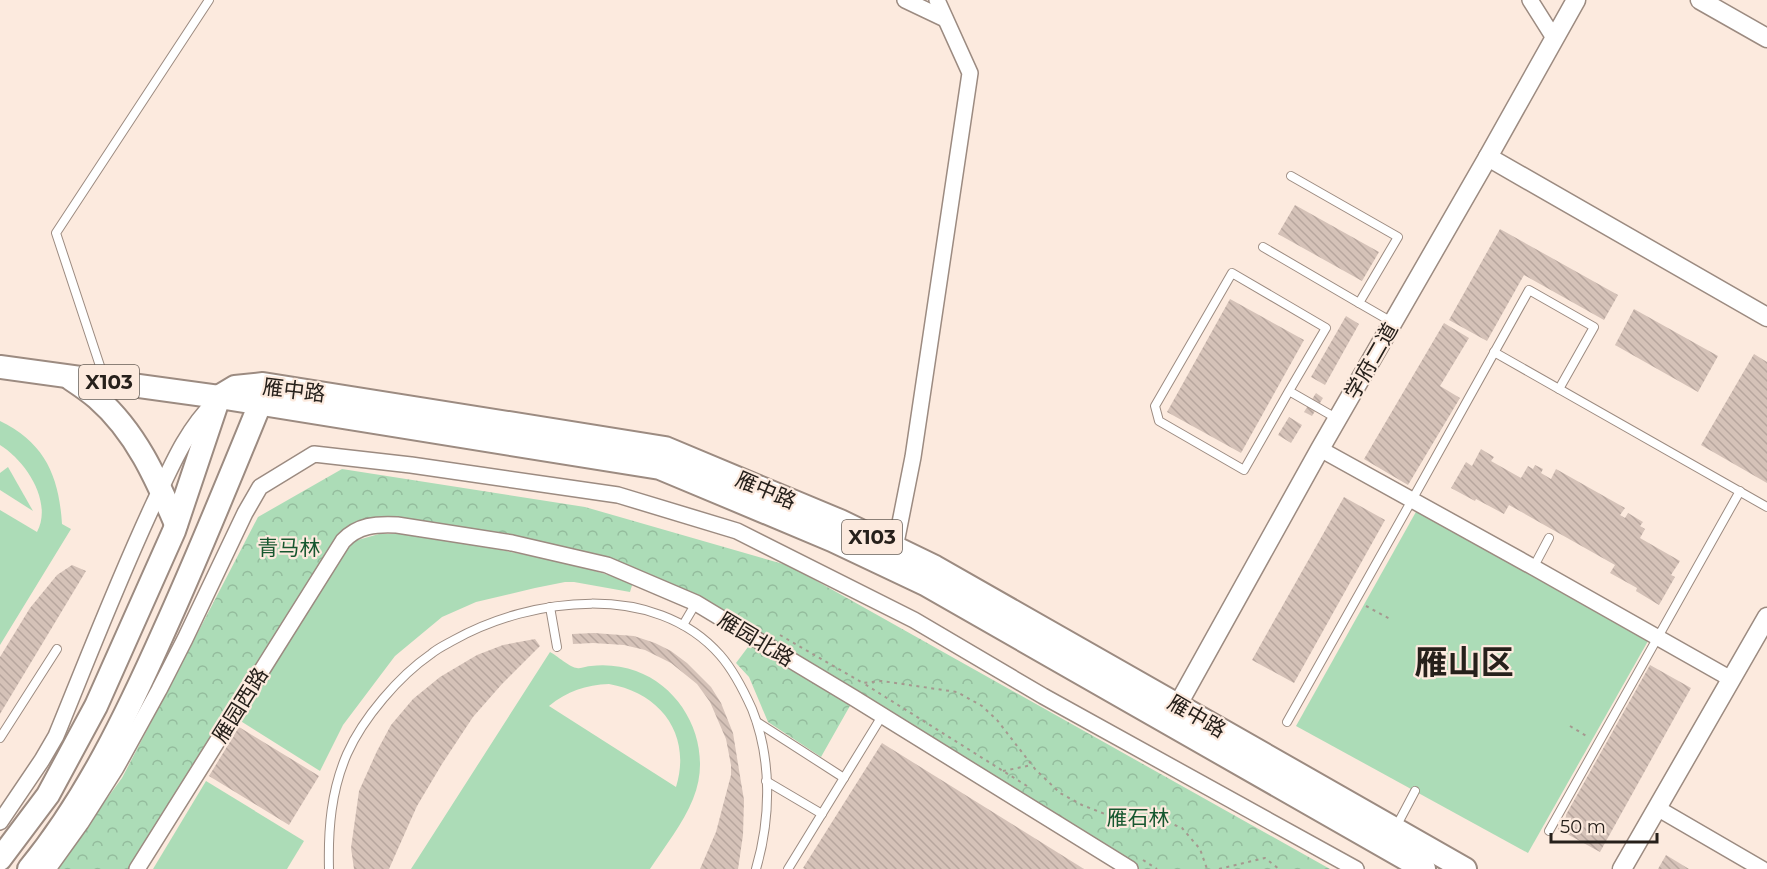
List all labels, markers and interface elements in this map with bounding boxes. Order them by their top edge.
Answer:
street label: 学府二道 [1339,318,1403,404]
road number: X103 [79,365,139,399]
street label: 雁中路 [261,374,327,406]
street label: 雁中路 [732,466,800,514]
road number: X103 [842,520,902,554]
park label: 青马林 [258,535,321,560]
street label: 雁园北路 [714,607,798,671]
district label: 雁山区 [1415,642,1514,682]
street label: 雁园西路 [207,663,273,747]
street label: 雁中路 [1163,689,1231,743]
park label: 雁石林 [1107,805,1170,830]
scale bar [1551,806,1658,844]
text: 50 m [1560,816,1606,838]

